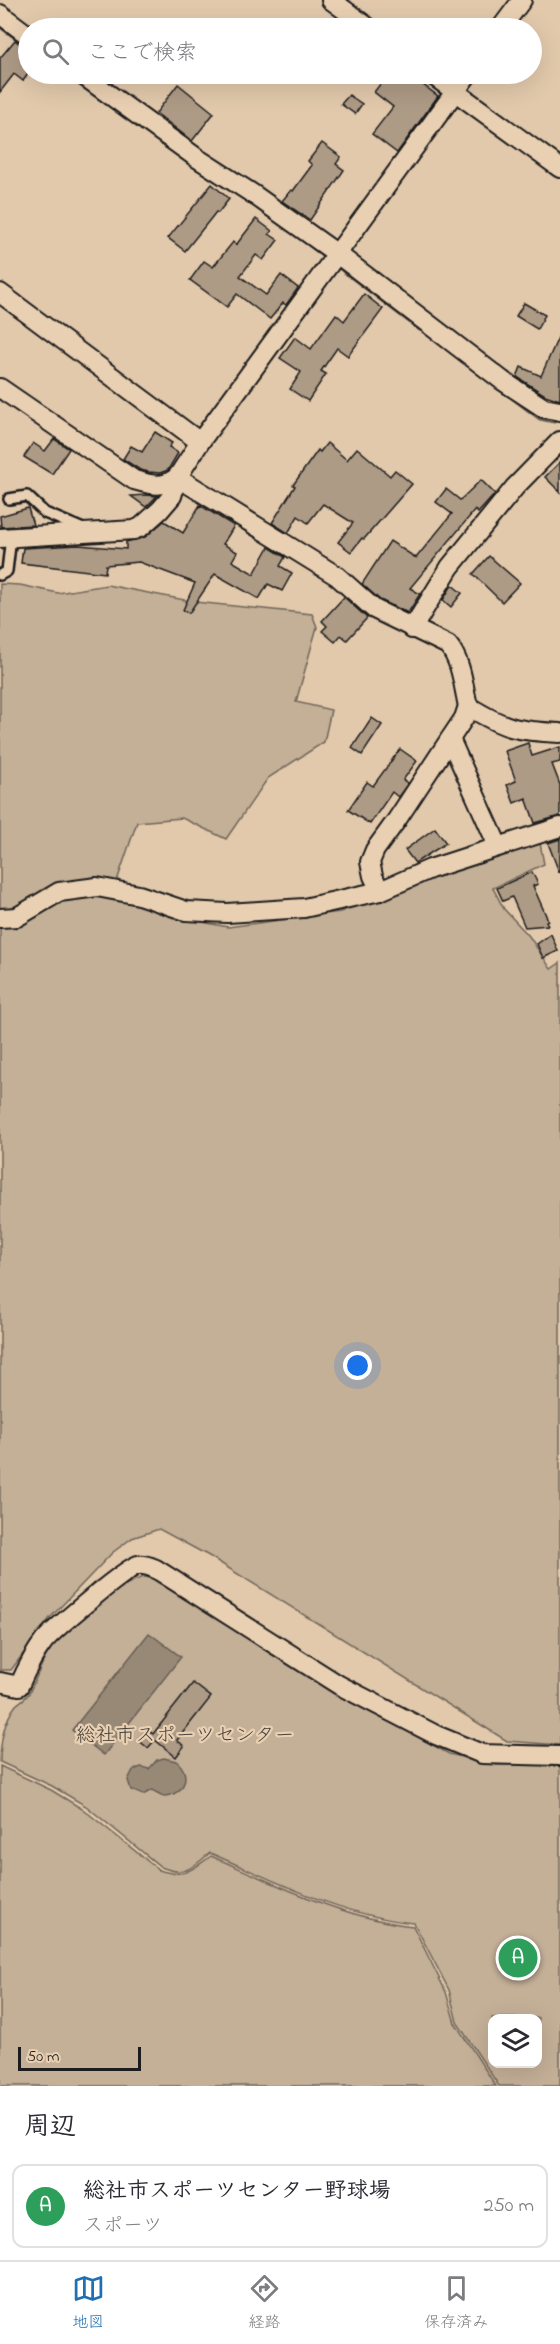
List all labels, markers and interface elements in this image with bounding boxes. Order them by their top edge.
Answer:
search box [18,18,542,84]
icon: search [39,35,72,68]
text: ここで検索 [87,38,197,70]
your location [343,1351,372,1380]
park label: 総社市スポーツセンター [76,1722,294,1751]
pin: A [498,1936,538,1980]
map controls [488,2014,542,2068]
button: layers [488,2014,542,2068]
scale bar [18,2044,141,2072]
text: 50 m [27,2045,59,2069]
text: 周辺 [24,2109,76,2147]
text: 総社市スポーツセンター野球場 [83,2176,391,2208]
text: A [39,2192,52,2221]
text: 250 m [483,2192,534,2221]
text: スポーツ [83,2212,163,2241]
tab: 地図 [72,2272,105,2335]
tab: 経路 [248,2272,281,2335]
tab: 保存済み [424,2272,488,2335]

